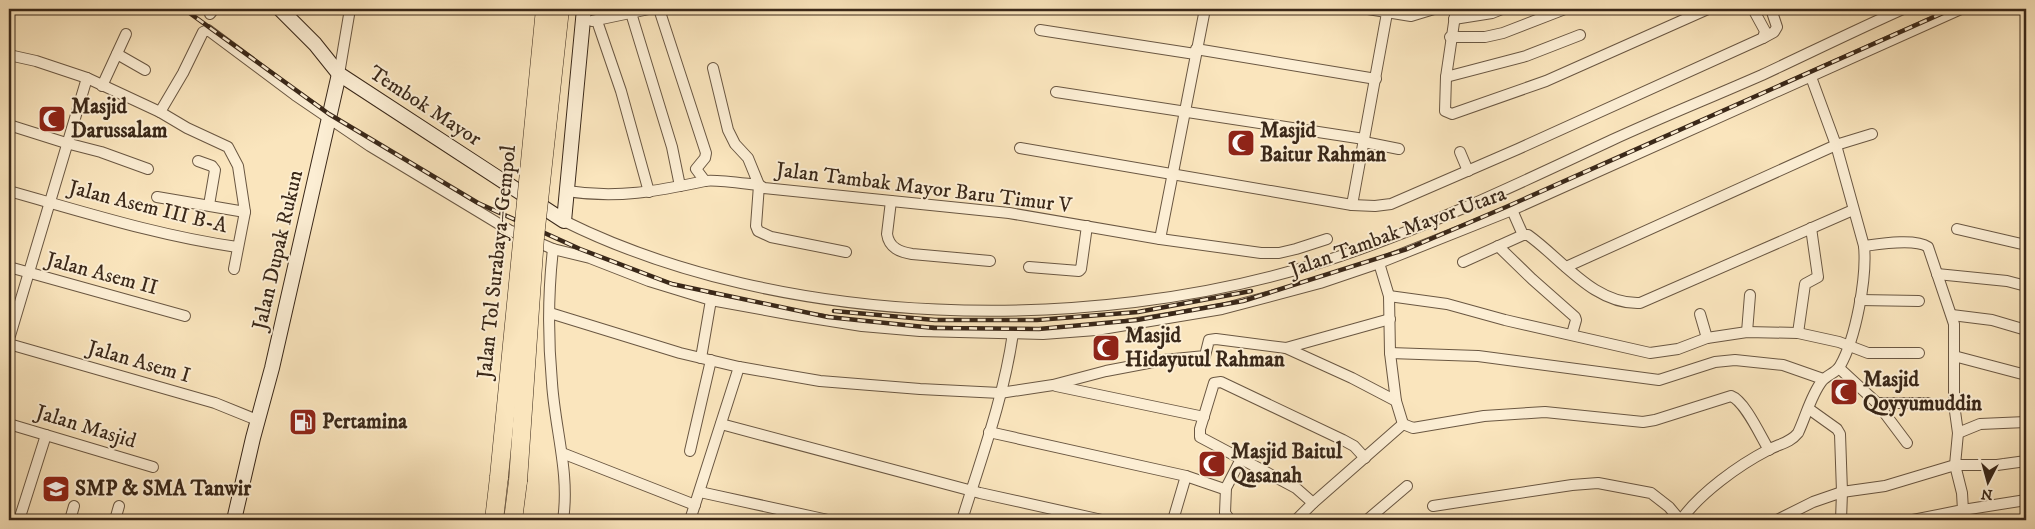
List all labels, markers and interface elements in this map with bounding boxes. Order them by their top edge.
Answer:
street label: Tembok Mayor [364,60,486,152]
place label: Masjid Darussalam [71,94,168,144]
mosque icon: Masjid Darussalam [37,104,67,134]
place label: Masjid Baitur Rahman [1260,118,1387,168]
mosque icon: Masjid Baitur Rahman [1226,128,1256,158]
street label: Jalan Tol Surabaya–Gempol [472,143,522,382]
street label: Jalan Tambak Mayor Baru Timur V [773,157,1074,219]
street label: Jalan Dupak Rukun [247,168,309,334]
street label: Jalan Asem III B-A [64,174,231,239]
street label: Jalan Tambak Mayor Utara [1284,181,1510,284]
street label: Jalan Asem II [42,246,161,301]
place label: Masjid Hidayutul Rahman [1125,323,1286,373]
mosque icon: Masjid Hidayutul Rahman [1091,333,1121,363]
street label: Jalan Asem I [83,334,193,389]
place label: Masjid Qoyyumuddin [1863,367,1983,417]
mosque icon: Masjid Qoyyumuddin [1829,377,1859,407]
street label: Jalan Masjid [31,399,140,455]
fuel station icon: Pertamina [288,407,318,437]
place label: Pertamina [322,409,408,435]
place label: Masjid Baitul Qasanah [1231,439,1343,489]
mosque icon: Masjid Baitul Qasanah [1197,449,1227,479]
north arrow [1962,456,2012,506]
school or university icon: SMP & SMA Tanwir [41,474,71,504]
place label: SMP & SMA Tanwir [75,476,252,502]
text: N [1980,484,1993,503]

